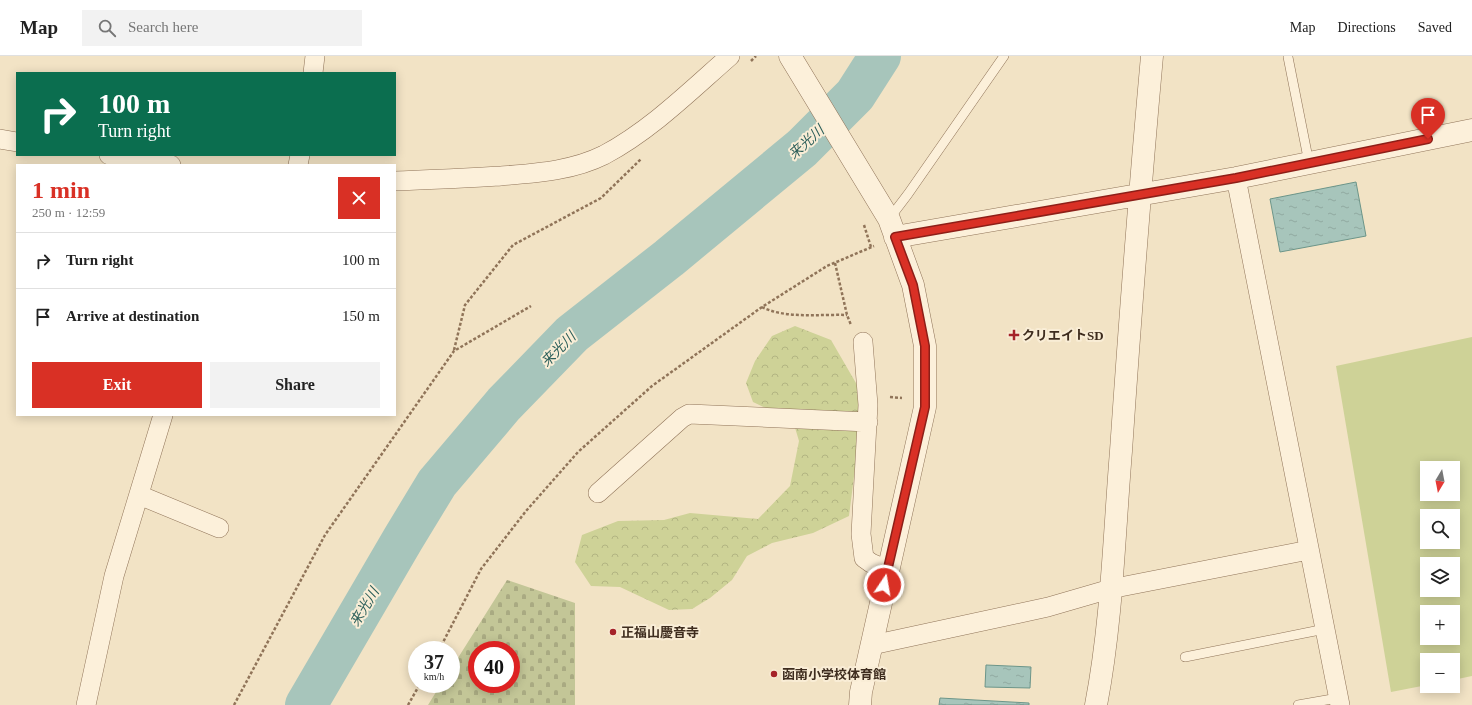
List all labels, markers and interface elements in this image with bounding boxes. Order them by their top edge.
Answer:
search box [82,10,362,46]
text: Map [20,17,58,38]
icon: search [96,17,118,39]
text: Search here [128,19,198,35]
text: Map [1290,20,1315,35]
text: Directions [1337,20,1396,35]
text: Saved [1418,20,1452,35]
icon: right [32,88,84,140]
text: 100 m [98,88,170,119]
pin [1411,98,1445,139]
icon: arrive [1417,104,1439,126]
text: Turn right [98,121,171,141]
water label: 来光川 [786,121,828,162]
text: 1 min [32,177,90,203]
button: close [338,177,380,219]
text: 250 m · 12:59 [32,205,105,220]
icon: right [32,250,54,272]
text: Turn right [66,252,133,268]
text: 100 m [342,252,380,268]
icon: arrive [32,306,54,328]
text: Arrive at destination [66,308,199,324]
text: 150 m [342,308,380,324]
water label: 来光川 [538,328,580,370]
place label: クリエイトSD [1022,328,1104,343]
marker: クリエイトSD [1009,330,1019,340]
button: Exit [32,362,202,408]
button: Share [210,362,380,408]
north arrow [1420,461,1460,501]
map controls [1420,461,1460,693]
button: search [1420,509,1460,549]
button: layers [1420,557,1460,597]
position arrow [863,564,905,606]
water label: 来光川 [347,584,383,629]
button: + [1420,605,1460,645]
place label: 正福山慶音寺 [621,625,699,640]
marker: 正福山慶音寺 [608,627,618,637]
speed limit sign: 40 [468,641,520,693]
text: 37 [424,651,444,673]
button: − [1420,653,1460,693]
place label: 函南小学校体育館 [782,667,886,682]
marker: 函南小学校体育館 [769,669,779,679]
text: km/h [424,671,444,682]

